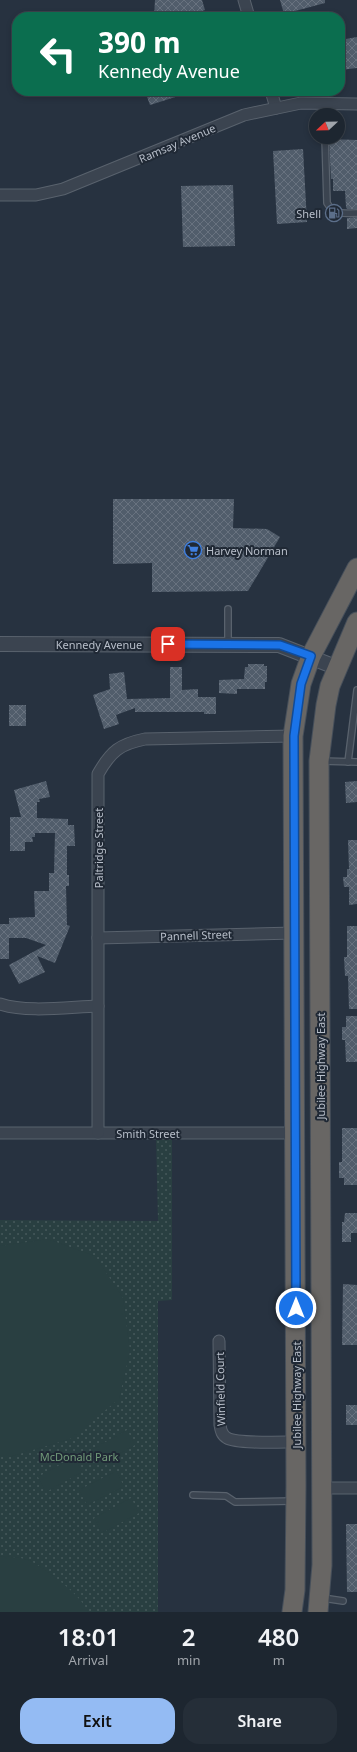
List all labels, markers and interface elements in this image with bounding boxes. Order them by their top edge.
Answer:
text: 390 m [98,23,181,61]
icon: left [32,28,84,80]
text: Kennedy Avenue [98,59,240,83]
north arrow [309,108,345,144]
map controls [309,108,345,144]
street label: Ramsay Avenue [136,120,218,166]
fuel station icon: Shell [324,203,344,223]
place label: Shell [296,206,321,221]
supermarket icon: Harvey Norman [183,540,203,560]
place label: Harvey Norman [206,543,288,558]
pin [151,627,185,661]
icon: arrive [157,633,179,655]
street label: Kennedy Avenue [56,637,142,652]
street label: Paltridge Street [91,808,106,888]
street label: Pannell Street [160,926,232,944]
street label: Jubilee Highway East [313,1013,328,1120]
street label: Smith Street [116,1126,180,1141]
position arrow [275,1287,317,1329]
street label: Jubilee Highway East [289,1342,304,1449]
street label: Winfield Court [212,1352,228,1426]
park label: McDonald Park [40,1449,118,1464]
text: 18:01 [58,1620,119,1653]
text: 2 [182,1620,196,1653]
text: 480 [258,1620,299,1653]
text: Arrival [69,1651,108,1669]
text: min [177,1651,200,1669]
text: m [273,1651,285,1669]
button: Exit [20,1698,175,1744]
button: Share [183,1698,337,1744]

